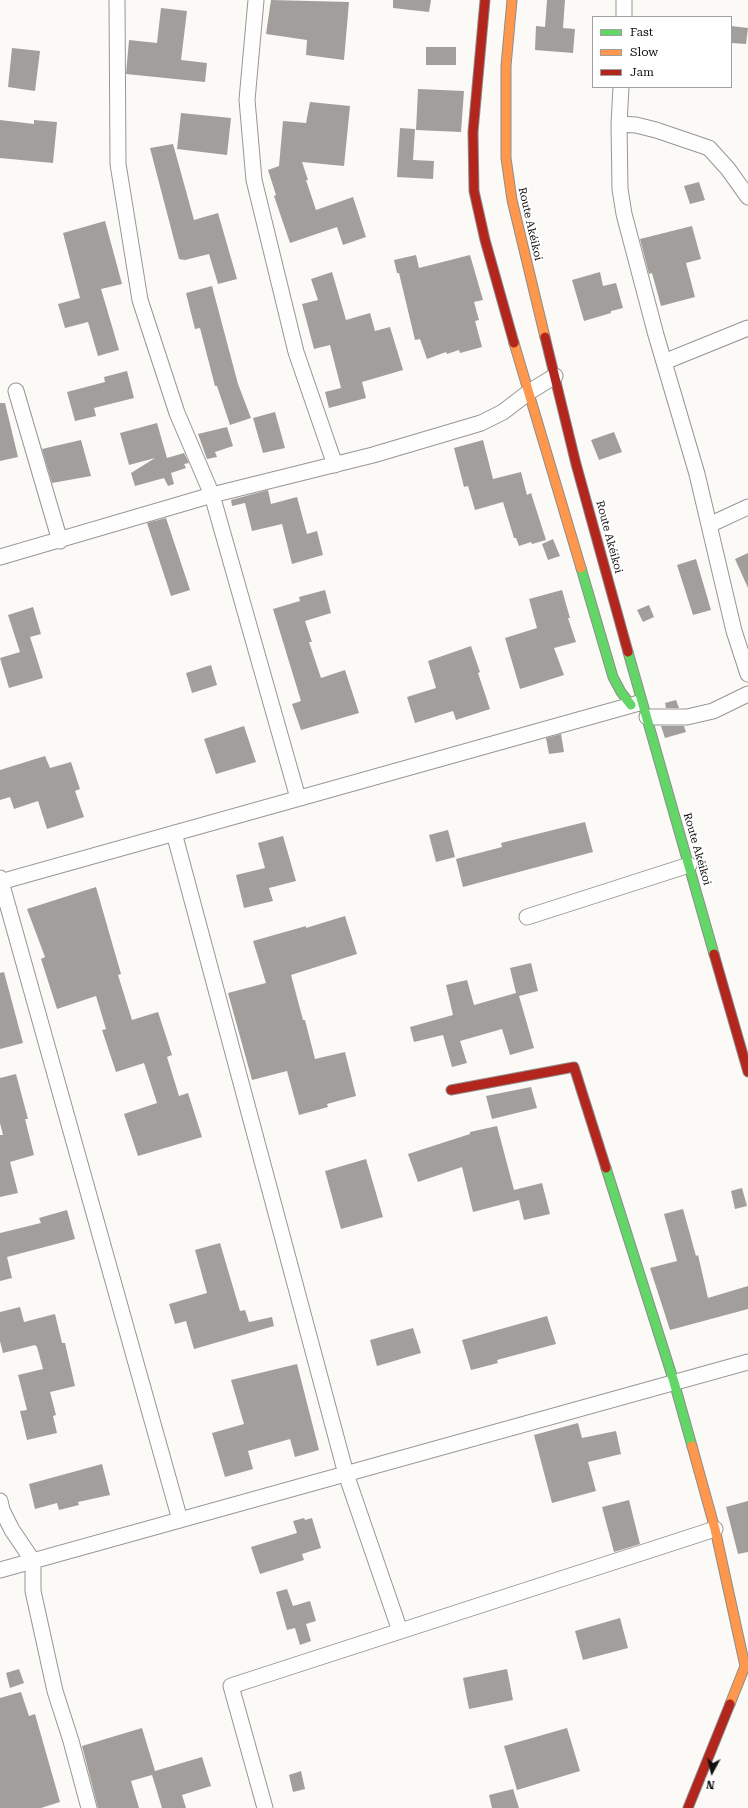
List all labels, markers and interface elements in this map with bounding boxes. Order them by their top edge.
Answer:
legend [592,16,732,88]
text: Fast [630,25,653,39]
text: Slow [630,45,658,59]
text: Jam [630,65,654,79]
street label: Route Akéikoi [515,186,545,262]
street label: Route Akéikoi [593,499,625,575]
street label: Route Akéikoi [680,811,714,887]
north arrow [692,1752,732,1792]
text: N [705,1777,715,1791]

